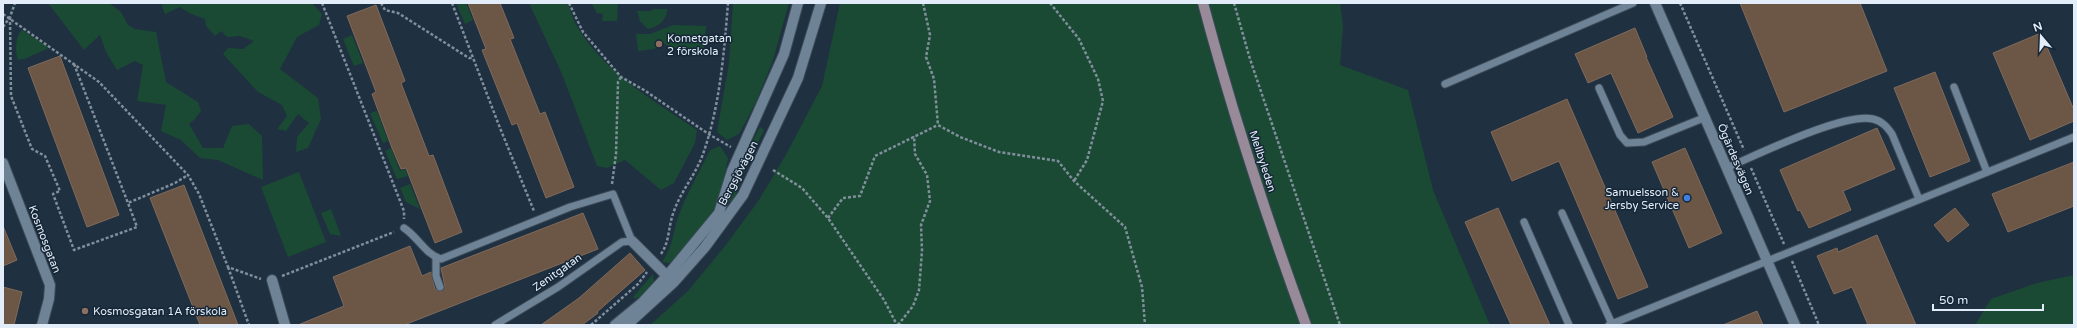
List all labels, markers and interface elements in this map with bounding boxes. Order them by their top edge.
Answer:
north arrow [2021,16,2061,56]
text: N [2032,19,2044,35]
place label: Kometgatan 2 förskola [667,32,732,58]
marker: Kometgatan 2 förskola [654,39,664,49]
street label: Ögärdesvägen [1715,122,1756,197]
street label: Mellbyleden [1246,129,1279,193]
street label: Bergsjövägen [716,139,761,208]
place label: Samuelsson & Jersby Service [1605,186,1679,212]
marker: Samuelsson & Jersby Service [1682,193,1692,203]
street label: Kosmosgatan [26,203,63,275]
street label: Zenitgatan [530,251,584,294]
scale bar [1933,286,2043,312]
text: 50 m [1939,293,1968,307]
place label: Kosmosgatan 1A förskola [93,305,227,318]
marker: Kosmosgatan 1A förskola [80,306,90,316]

